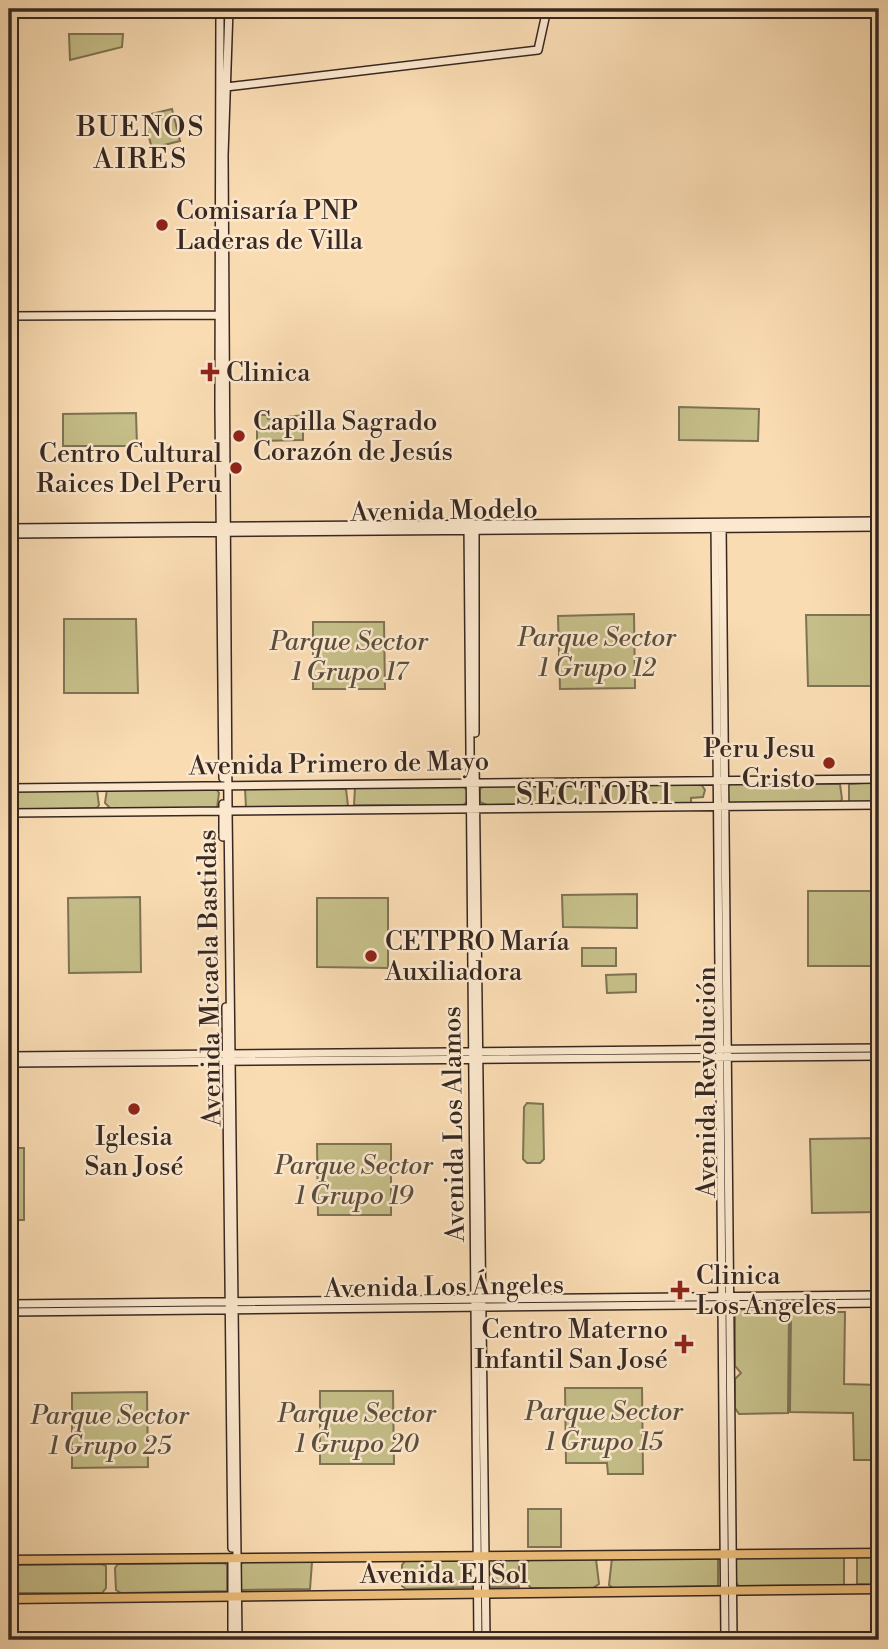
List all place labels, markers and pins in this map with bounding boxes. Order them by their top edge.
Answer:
place label: Comisaría PNP Laderas de Villa [176,195,364,257]
marker: Comisaría PNP Laderas de Villa [154,217,170,233]
place label: Clinica [226,357,311,389]
marker: Clinica [200,362,220,382]
place label: Capilla Sagrado Corazón de Jesús [253,406,453,468]
marker: Capilla Sagrado Corazón de Jesús [231,428,247,444]
place label: Centro Cultural Raices Del Peru [36,438,222,500]
marker: Centro Cultural Raices Del Peru [228,460,244,476]
place label: Peru Jesu Cristo [703,733,815,795]
marker: Peru Jesu Cristo [821,755,837,771]
place label: CETPRO María Auxiliadora [384,926,571,988]
marker: CETPRO María Auxiliadora [363,948,379,964]
marker: Iglesia San José [126,1101,142,1117]
place label: Iglesia San José [84,1121,184,1183]
place label: Clinica Los Angeles [696,1260,836,1322]
marker: Clinica Los Angeles [670,1280,690,1300]
place label: Centro Materno Infantil San José [475,1314,668,1376]
marker: Centro Materno Infantil San José [674,1334,694,1354]

